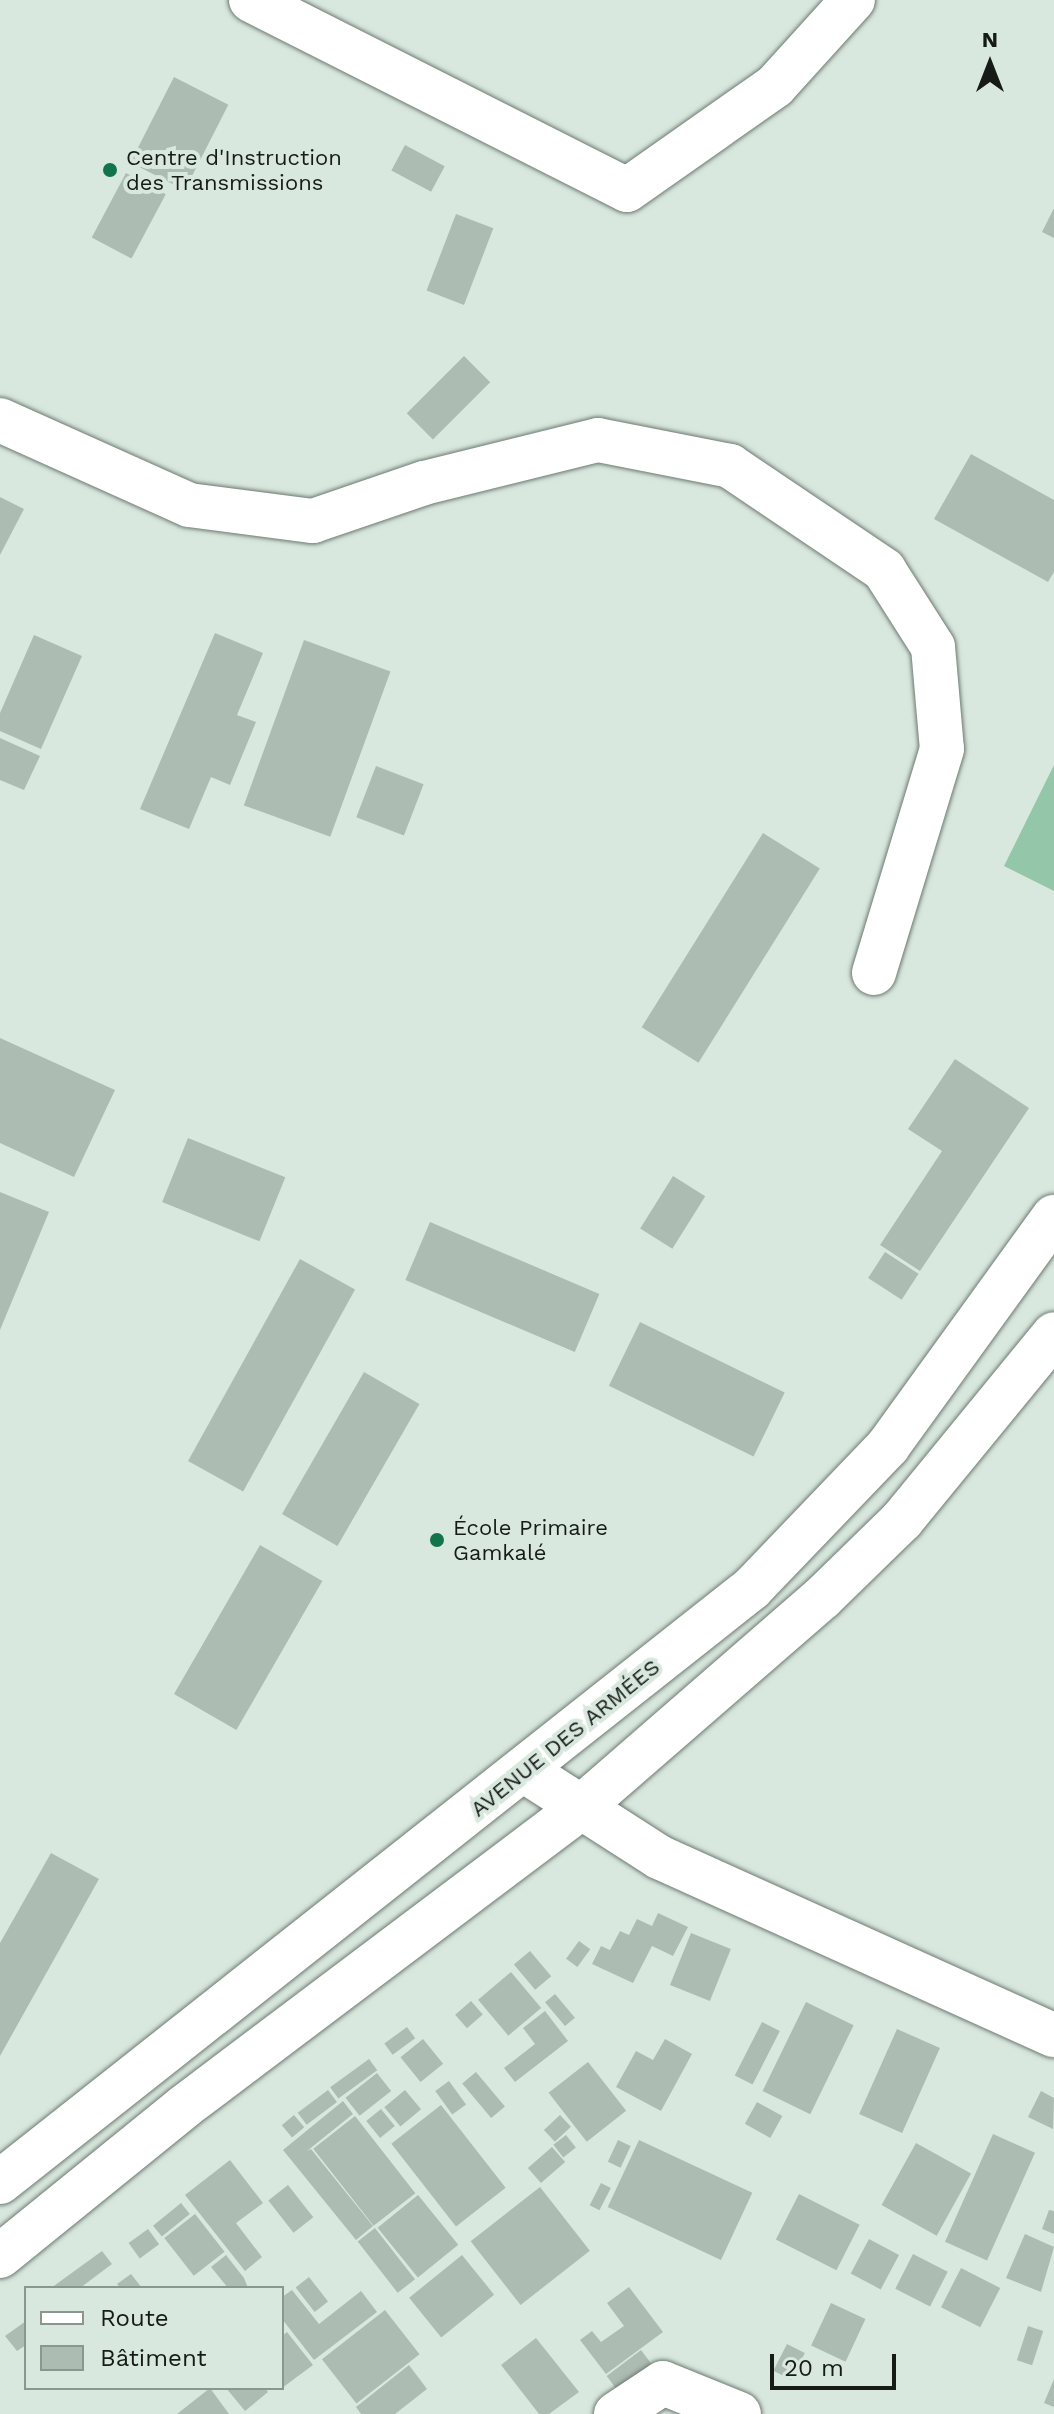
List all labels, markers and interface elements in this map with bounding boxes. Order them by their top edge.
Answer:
north arrow [950,24,1030,104]
text: N [982,27,998,52]
place label: Centre d'Instruction des Transmissions [126,144,342,196]
marker: Centre d'Instruction des Transmissions [101,161,119,179]
place label: École Primaire Gamkalé [453,1514,608,1566]
marker: École Primaire Gamkalé [428,1531,446,1549]
street label: AVENUE DES ARMÉES [465,1653,665,1823]
legend [24,2286,284,2390]
text: Route [100,2304,169,2332]
scale bar [774,2338,900,2388]
text: Bâtiment [100,2344,207,2372]
text: 20 m [784,2354,844,2382]

